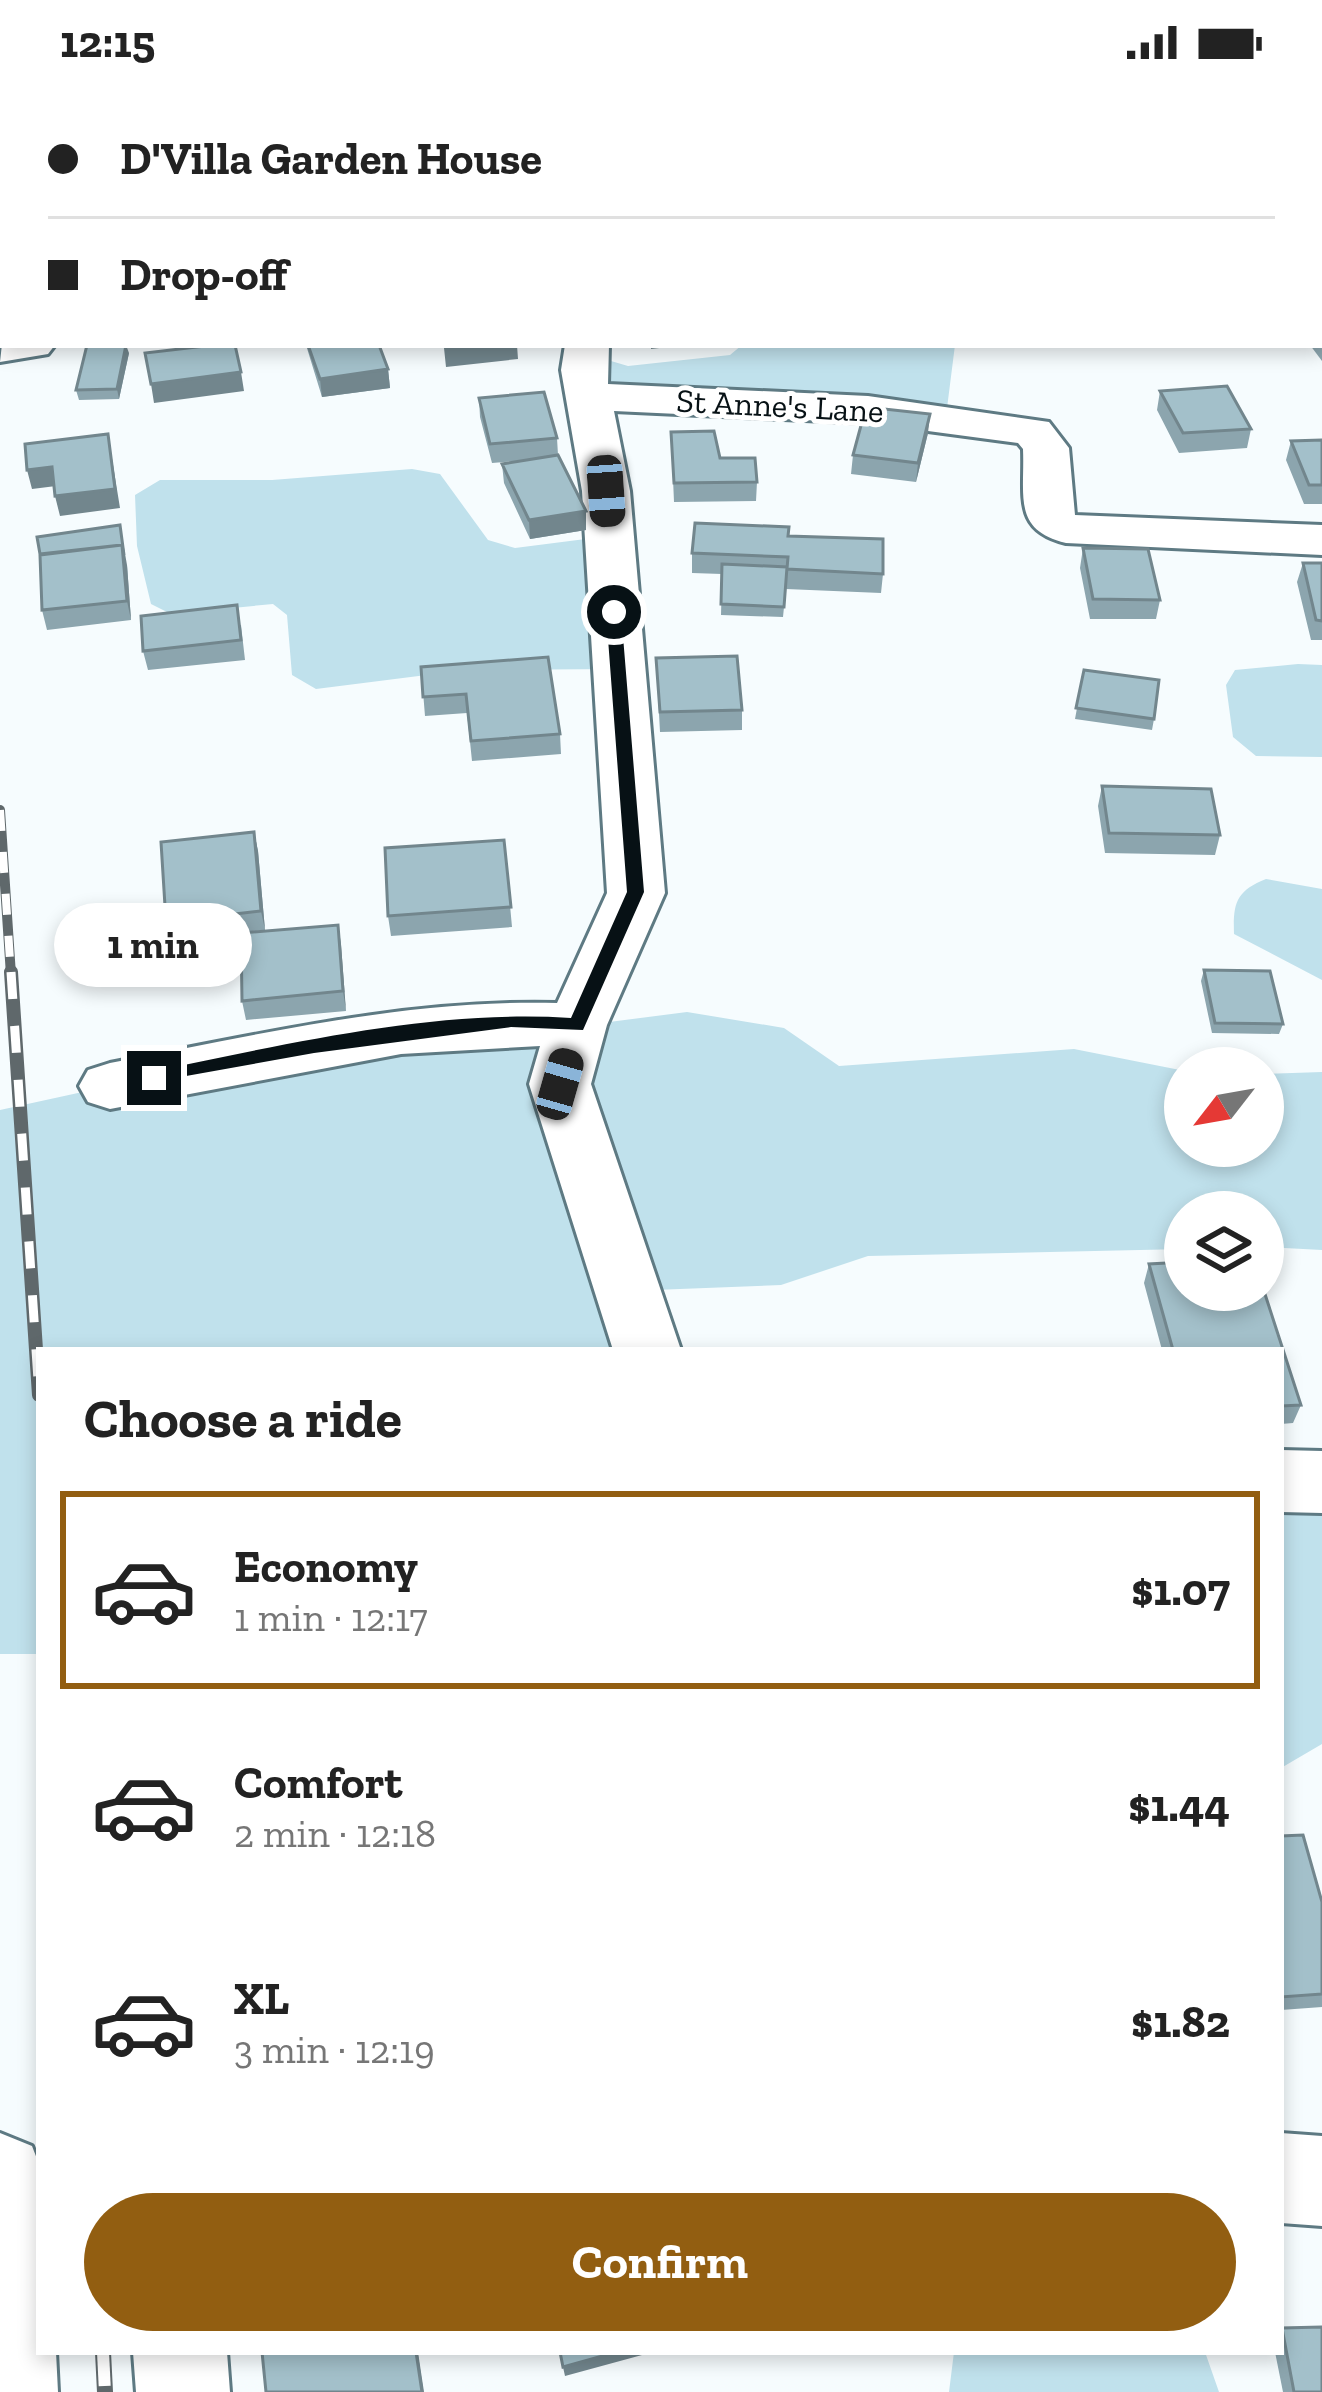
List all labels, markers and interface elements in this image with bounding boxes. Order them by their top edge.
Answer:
text: 12:15 [60,15,155,69]
text: D'Villa Garden House [120,132,542,186]
text: Drop-off [120,248,288,302]
street label: St Anne's Lane [675,381,885,430]
car [586,454,626,528]
route start [587,585,641,639]
callout: 1 min [55,904,253,988]
text: 1 min [107,921,199,968]
car [533,1044,587,1124]
north arrow [1164,1047,1284,1167]
map controls [1164,1047,1284,1311]
route end [127,1051,181,1105]
button: layers [1164,1191,1284,1311]
text: Choose a ride [84,1386,402,1451]
icon: car [90,1536,198,1644]
text: Economy [234,1540,418,1594]
text: $1.07 [1131,1563,1230,1617]
text: 1 min · 12:17 [234,1594,428,1641]
icon: car [90,1752,198,1860]
text: Comfort [234,1756,402,1810]
text: $1.44 [1128,1779,1230,1833]
text: 2 min · 12:18 [234,1810,436,1857]
icon: car [90,1968,198,2076]
text: XL [234,1972,289,2026]
text: $1.82 [1131,1995,1230,2049]
text: 3 min · 12:19 [234,2026,435,2073]
button: Confirm [84,2193,1236,2331]

